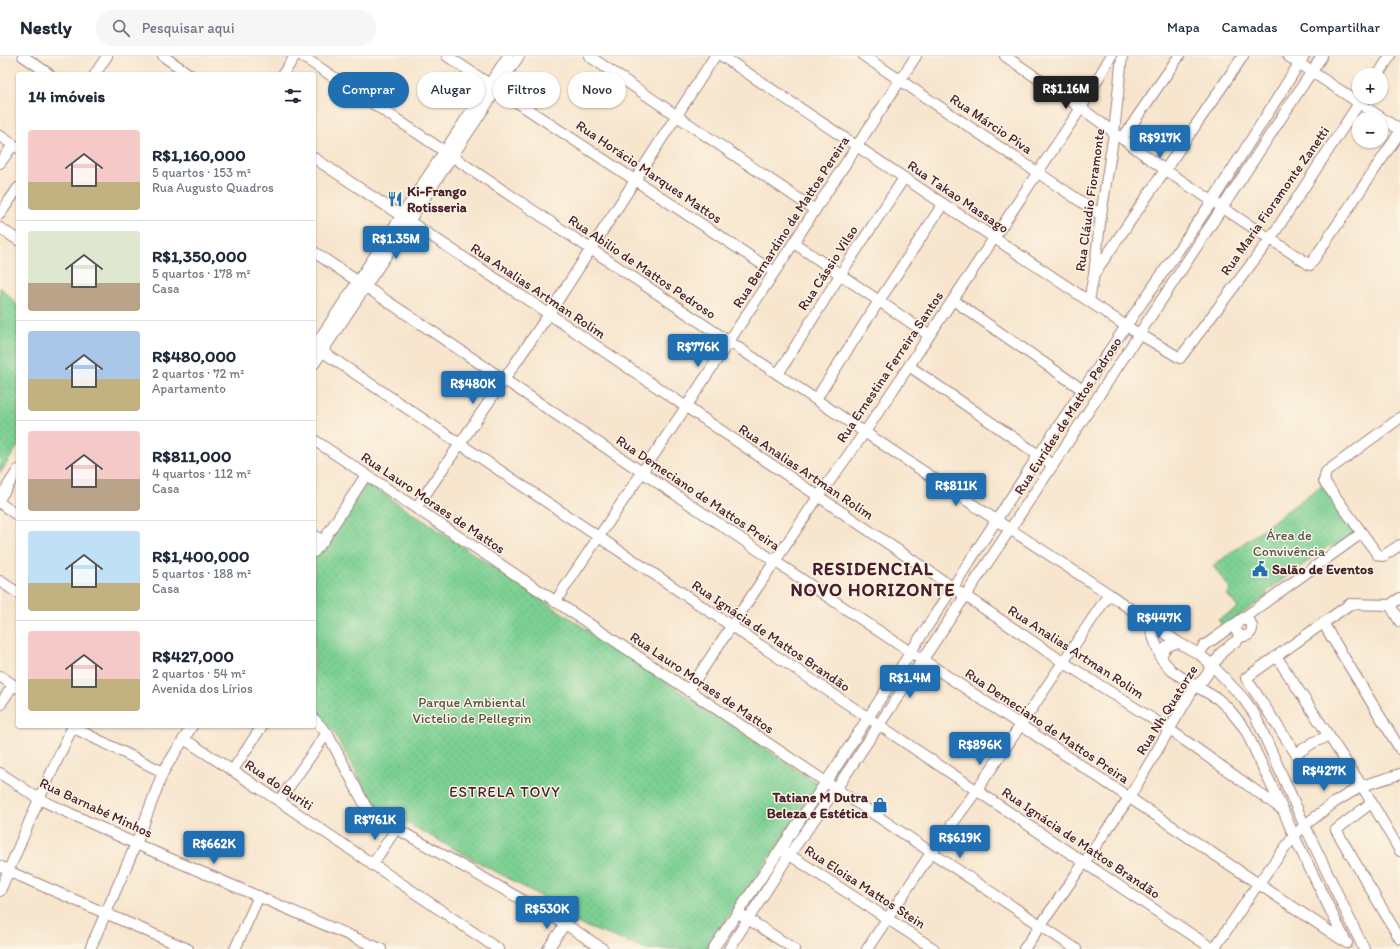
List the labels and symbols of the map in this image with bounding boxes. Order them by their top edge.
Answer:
pin: R$1.16M [1029,76,1103,110]
street label: Rua Márcio Piva [946,90,1036,158]
street label: Rua Horácio Marques Mattos [573,117,725,227]
street label: Rua Maria Fioramonte Zanetti [1217,123,1333,279]
pin: R$917K [1127,125,1193,159]
street label: Rua Cláudio Fioramonte [1072,127,1108,273]
street label: Rua Bernardino de Mattos Pereira [729,132,853,311]
street label: Rua Takao Massago [904,157,1012,237]
place label: Ki-Frango Rotisseria [407,183,467,216]
restaurant icon: Ki-Frango Rotisseria [386,190,404,208]
street label: Rua Abilio de Mattos Pedroso [565,211,719,323]
street label: Rua Cássio Vilso [794,222,862,314]
pin: R$1.35M [359,226,433,260]
street label: Rua Analias Artman Rolim [467,239,609,343]
street label: Rua Ernestina Ferreira Santos [833,288,947,446]
pin: R$776K [665,334,731,368]
street label: Rua Eurídes de Mattos Pedroso [1010,334,1126,498]
pin: R$480K [440,371,506,405]
street label: Rua Analias Artman Rolim [735,420,877,524]
street label: Rua Demeciano de Mattos Preira [613,432,784,555]
street label: Rua Lauro Moraes de Mattos [358,448,508,558]
pin: R$811K [923,473,989,507]
park label: Área de Convivência [1253,527,1326,560]
district label: RESIDENCIAL NOVO HORIZONTE [790,558,956,601]
public building icon: Salão de Eventos [1251,560,1269,578]
place label: Salão de Eventos [1272,561,1374,578]
street label: Rua Ignácia de Mattos Brandão [689,577,853,695]
street label: Rua Analias Artman Rolim [1005,602,1147,703]
pin: R$447K [1126,605,1192,639]
street label: Rua Lauro Moraes de Mattos [627,628,777,738]
street label: Rua Nh Quatorze [1133,662,1202,758]
pin: R$1.4M [877,665,943,699]
street label: Rua Demeciano de Mattos Preira [962,665,1133,788]
park label: Parque Ambiental Victelio de Pellegrin [413,694,532,727]
pin: R$896K [947,732,1013,766]
street label: Rua do Buriti [242,756,316,814]
pin: R$427K [1291,758,1357,792]
street label: Rua Barnabé Minhos [37,774,155,842]
district label: ESTRELA TOVY [449,783,561,801]
street label: Rua Ignácia de Mattos Brandão [999,784,1163,902]
place label: Tatiane M Dutra Beleza e Estética [767,789,869,822]
shop icon: Tatiane M Dutra Beleza e Estética [871,796,889,814]
pin: R$761K [342,807,408,841]
pin: R$619K [927,825,993,859]
pin: R$662K [181,831,247,865]
street label: Rua Eloisa Mattos Stein [801,841,929,933]
pin: R$530K [514,896,580,930]

